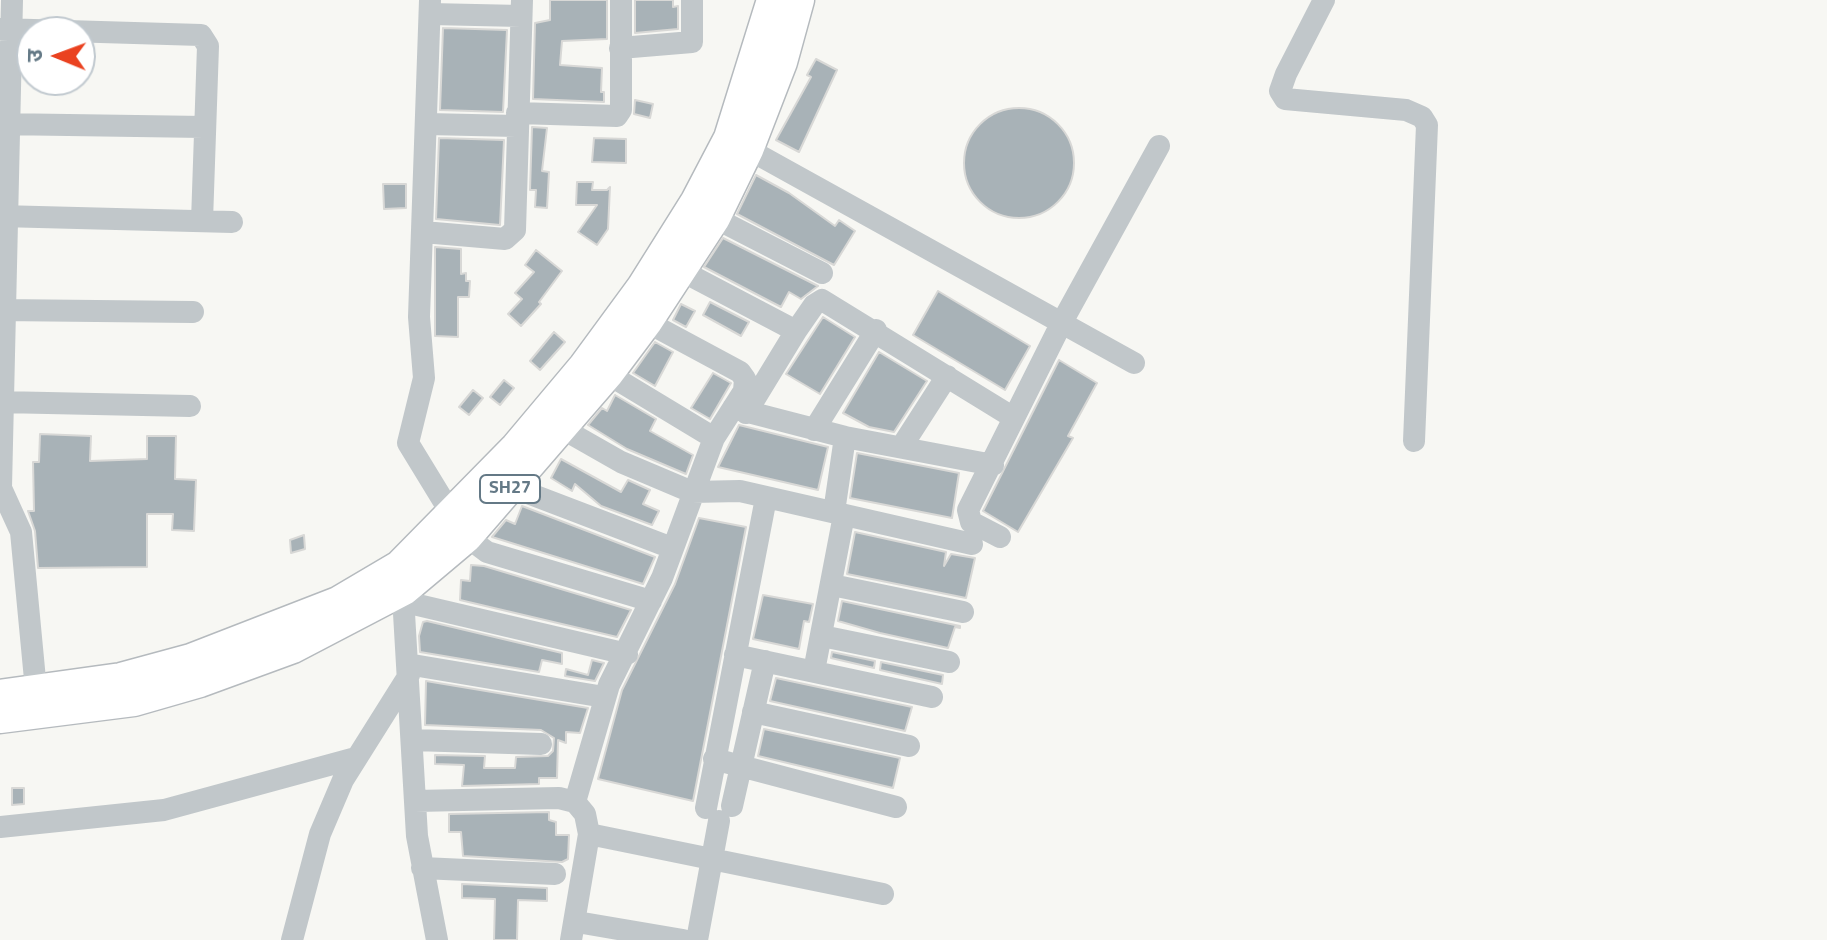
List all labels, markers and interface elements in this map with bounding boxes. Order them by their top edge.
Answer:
north arrow [16,16,96,96]
text: उ [17,49,51,62]
road number: SH27 [480,475,540,503]

